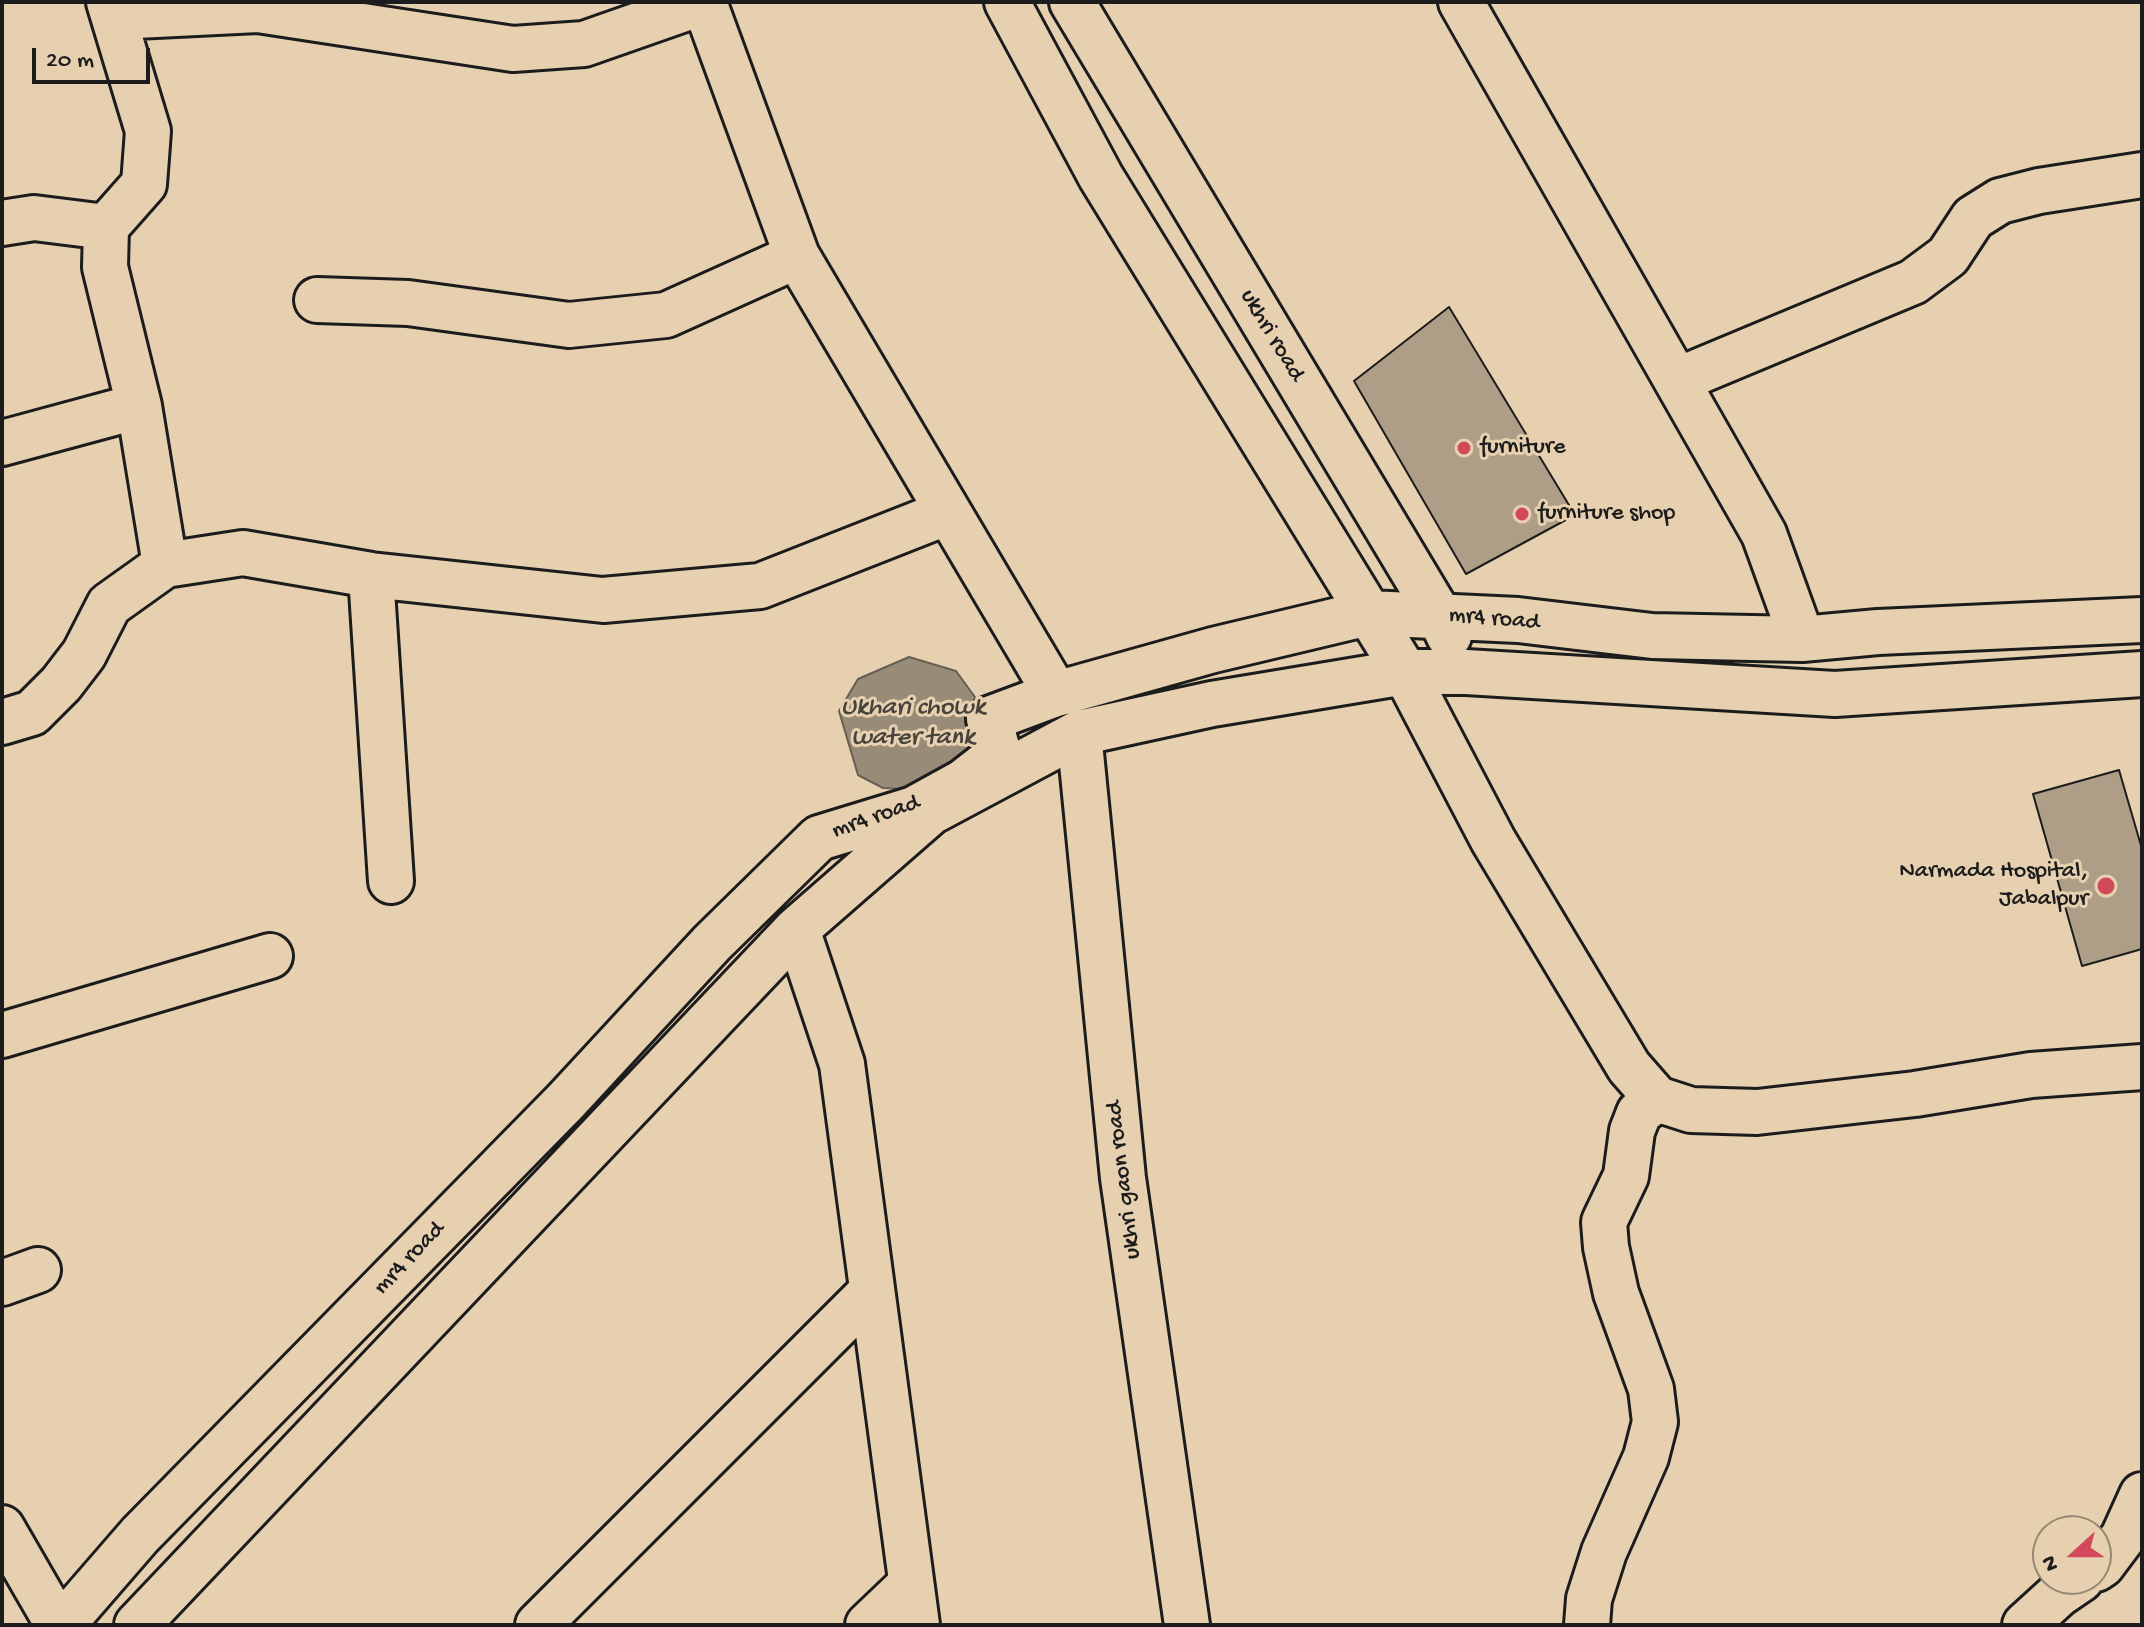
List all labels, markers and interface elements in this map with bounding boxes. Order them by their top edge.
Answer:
scale bar [36,32,154,82]
text: 20 m [46,47,94,76]
street label: ukhri road [1232,285,1310,387]
place label: furniture [1480,434,1566,462]
marker: furniture [1455,439,1473,457]
place label: furniture shop [1538,500,1675,528]
marker: furniture shop [1513,505,1531,523]
street label: mr4 road [1447,602,1541,638]
water label: Ukhari chowk water tank [841,693,985,754]
street label: mr4 road [828,790,924,846]
place label: Narmada Hospital, Jabalpur [1899,858,2088,914]
marker: Narmada Hospital, Jabalpur [2095,875,2117,897]
street label: ukhri gaon road [1101,1099,1149,1261]
street label: mr4 road [368,1216,452,1302]
north arrow [2032,1515,2112,1595]
text: N [2037,1552,2066,1574]

